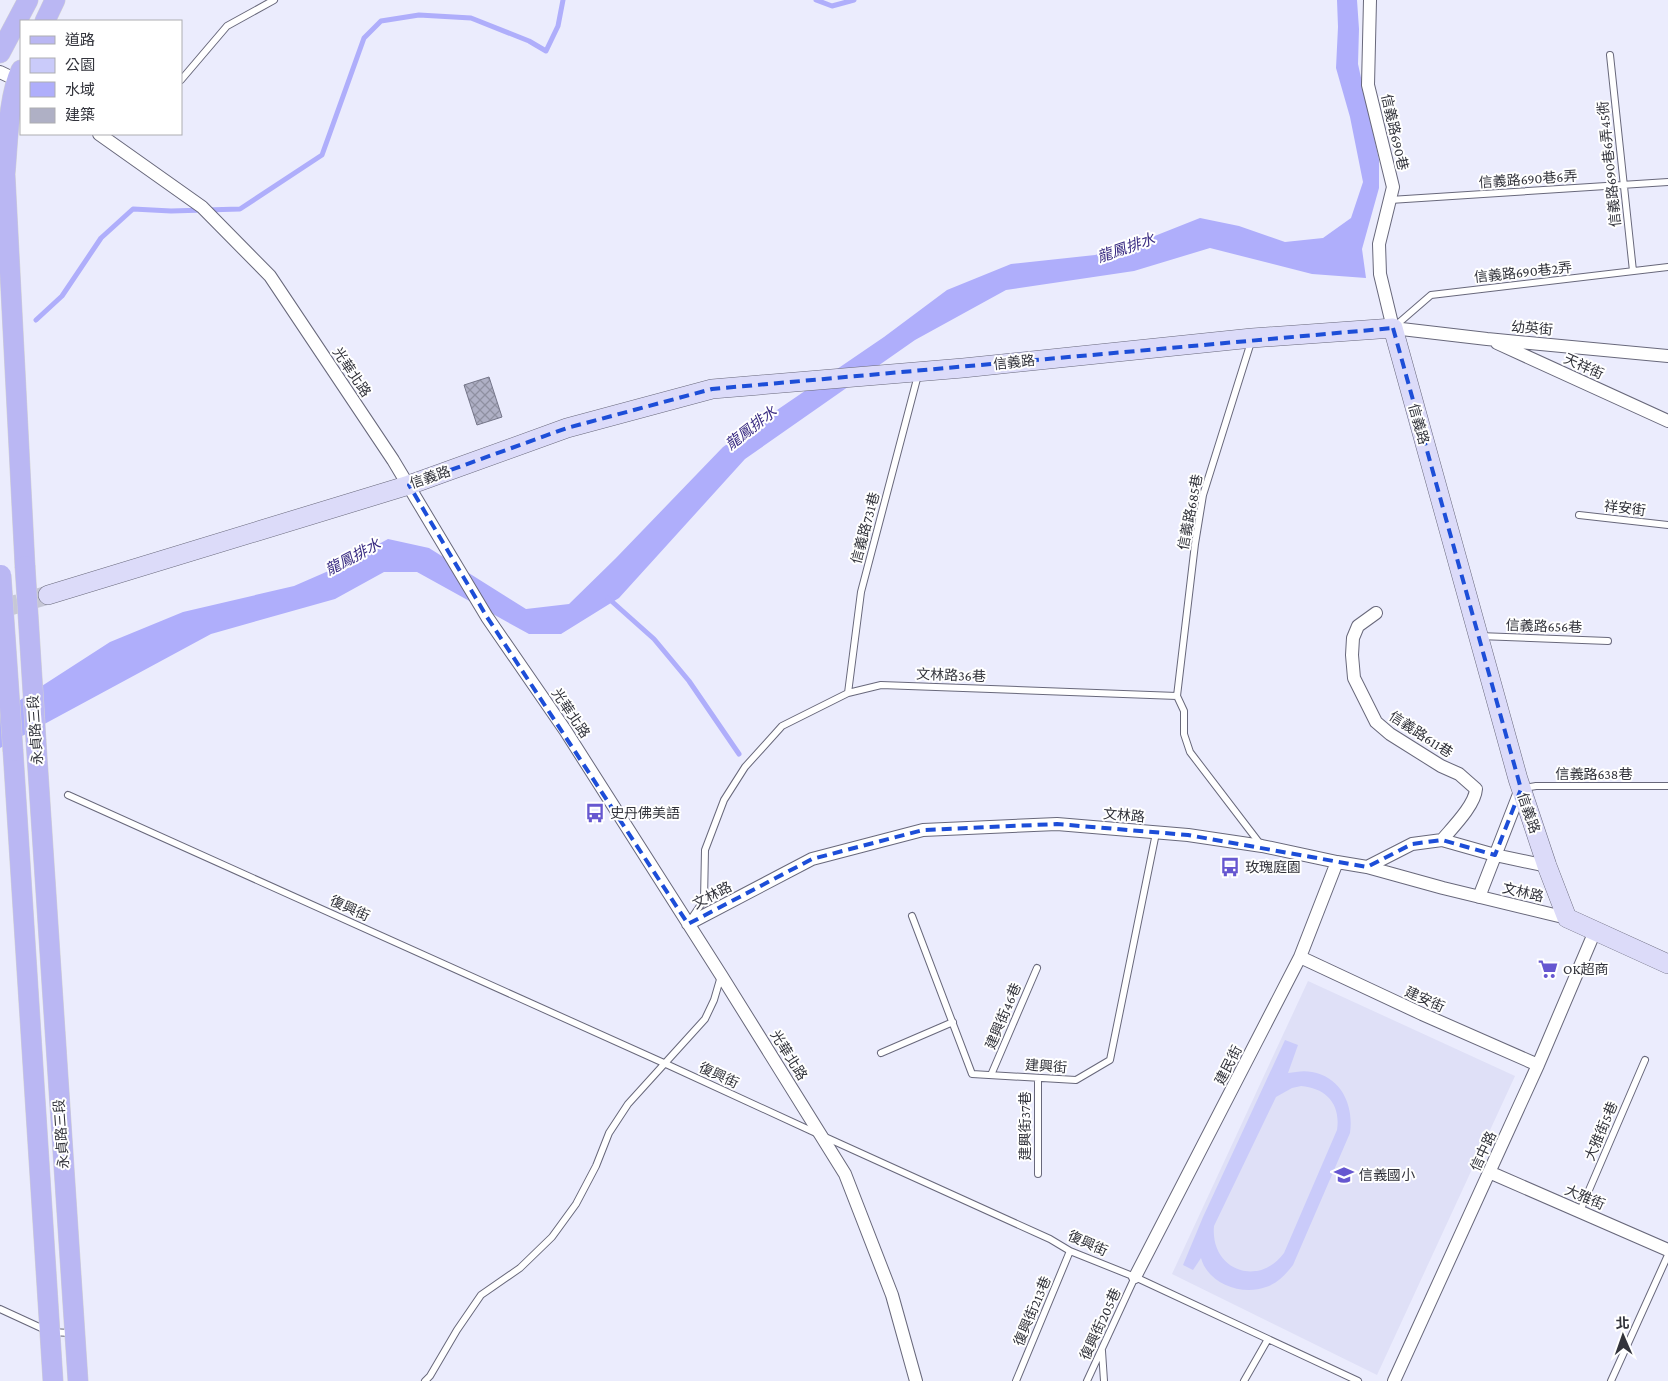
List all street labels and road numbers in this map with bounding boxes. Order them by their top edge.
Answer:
street label: 信義路690巷 [1378,92,1412,172]
street label: 信義路690巷6弄45衖 [1594,100,1624,228]
street label: 信義路690巷6弄 [1478,168,1578,190]
street label: 信義路690巷2弄 [1473,259,1573,285]
street label: 幼英街 [1510,318,1554,338]
street label: 光華北路 [330,344,374,400]
street label: 天祥街 [1562,350,1606,382]
street label: 信義路 [992,352,1036,372]
street label: 信義路 [1406,402,1432,446]
street label: 信義路 [408,463,452,491]
street label: 信義路685巷 [1175,473,1205,551]
street label: 信義路731巷 [848,490,882,566]
street label: 祥安街 [1603,498,1647,518]
street label: 信義路656巷 [1505,617,1583,635]
street label: 文林路36巷 [916,666,986,684]
street label: 光華北路 [549,685,593,741]
street label: 永貞路三段 [25,695,45,765]
street label: 信義路611巷 [1386,708,1456,760]
street label: 信義路638巷 [1556,766,1632,782]
street label: 信義路 [1515,791,1543,835]
street label: 文林路 [1102,805,1146,825]
street label: 文林路 [690,878,734,912]
street label: 文林路 [1501,879,1545,905]
street label: 復興街 [328,892,372,924]
street label: 建興街46巷 [982,981,1024,1051]
street label: 建安街 [1403,983,1447,1015]
street label: 光華北路 [767,1027,811,1083]
street label: 建民街 [1211,1043,1245,1087]
street label: 建興街 [1024,1057,1068,1075]
street label: 復興街 [697,1059,741,1091]
street label: 建興街37巷 [1017,1092,1033,1160]
street label: 永貞路三段 [51,1099,71,1169]
street label: 大雅街5巷 [1581,1099,1621,1163]
street label: 信中路 [1467,1129,1499,1173]
street label: 大雅街 [1563,1181,1607,1213]
street label: 復興街 [1066,1227,1110,1259]
street label: 復興街213巷 [1010,1274,1054,1348]
street label: 復興街205巷 [1076,1286,1124,1362]

